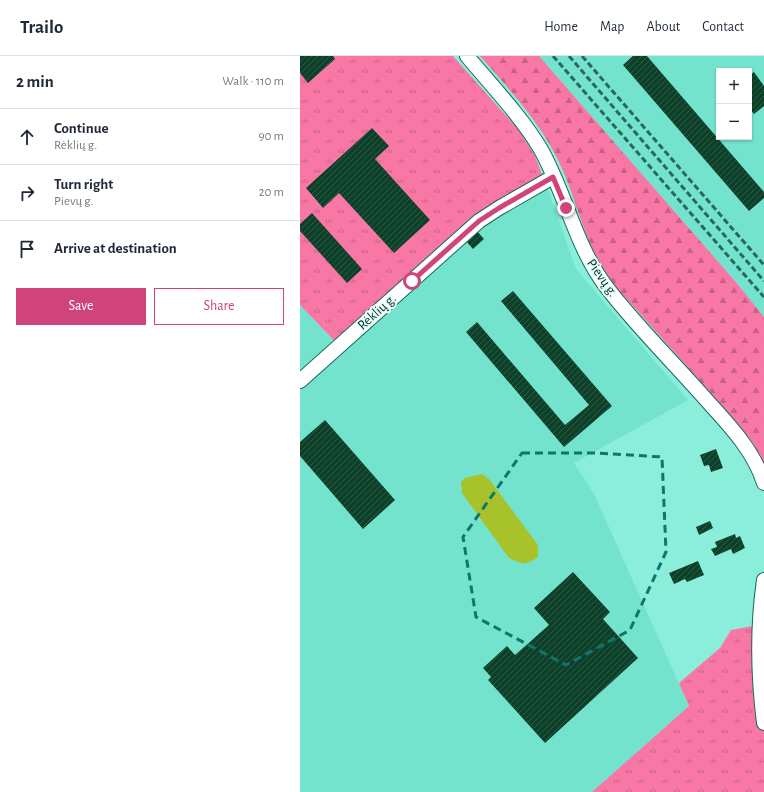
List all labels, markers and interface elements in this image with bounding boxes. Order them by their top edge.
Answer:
text: Trailo [20,18,63,37]
text: Home [544,20,578,34]
text: Map [600,20,624,34]
text: About [646,20,680,34]
text: Contact [702,20,744,34]
map controls [716,68,752,140]
button: + [716,68,752,104]
text: 2 min [16,73,54,90]
text: Walk · 110 m [222,75,284,88]
button: − [716,104,752,140]
text: Continue [54,121,109,136]
icon: ahead [16,126,38,148]
text: 90 m [258,130,284,143]
text: Rėklių g. [54,139,97,152]
text: Turn right [54,177,113,192]
icon: right [16,182,38,204]
text: 20 m [259,186,284,199]
text: Pievų g. [54,195,93,208]
route end [557,199,575,217]
icon: arrive [16,238,38,260]
text: Arrive at destination [54,241,177,256]
street label: Pievų g. [584,257,620,299]
route start [403,272,421,290]
button: Save [16,288,146,325]
button: Share [154,288,284,325]
street label: Rėklių g. [355,291,399,333]

